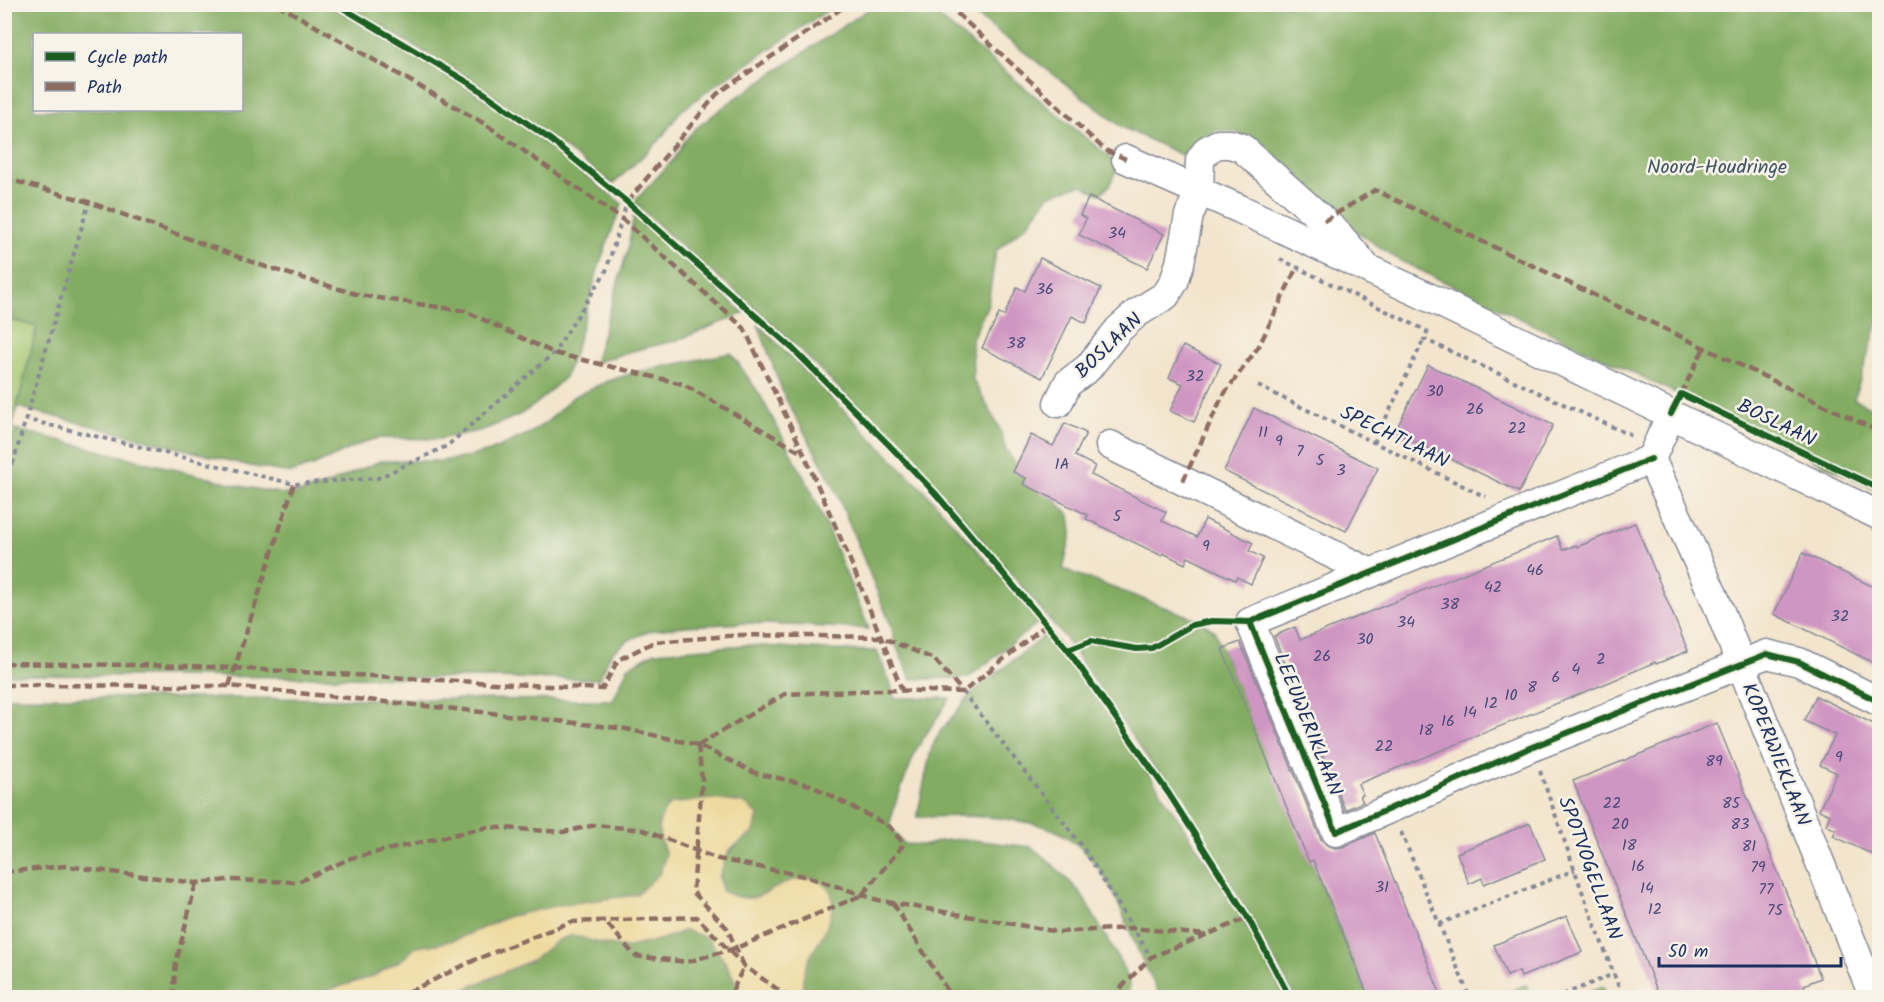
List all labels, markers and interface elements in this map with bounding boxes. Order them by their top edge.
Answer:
legend [33,33,243,111]
text: Cycle path [87,44,168,73]
text: Path [87,74,122,103]
park label: Noord-Houdringe [1647,152,1787,184]
house number: 34 [1108,221,1126,246]
house number: 36 [1036,277,1054,302]
street label: BOSLAAN [1068,306,1151,387]
house number: 38 [1007,331,1026,356]
house number: 32 [1186,364,1204,389]
house number: 30 [1426,379,1444,404]
street label: BOSLAAN [1731,391,1821,457]
house number: 26 [1466,397,1484,422]
street label: SPECHTLAAN [1334,398,1454,478]
house number: 22 [1508,416,1526,441]
house number: 11 [1258,420,1268,445]
house number: 9 [1275,429,1283,454]
house number: 7 [1296,439,1304,464]
house number: 5 [1316,448,1326,473]
house number: 1A [1055,452,1070,477]
house number: 3 [1336,458,1346,483]
house number: 5 [1113,504,1123,529]
house number: 9 [1202,534,1210,559]
house number: 46 [1526,558,1544,583]
house number: 42 [1484,575,1502,600]
house number: 38 [1441,592,1460,617]
house number: 32 [1831,604,1849,629]
house number: 34 [1397,610,1415,635]
house number: 30 [1356,627,1374,652]
house number: 26 [1313,644,1331,669]
house number: 2 [1596,647,1606,672]
street label: LEEUWERIKLAAN [1264,648,1350,801]
house number: 4 [1572,657,1581,682]
house number: 6 [1552,665,1560,690]
house number: 8 [1527,675,1537,700]
street label: KOPERWIEKLAAN [1732,678,1819,831]
house number: 10 [1504,683,1518,708]
house number: 12 [1484,691,1498,716]
house number: 14 [1463,700,1477,725]
house number: 16 [1441,709,1455,734]
house number: 18 [1419,718,1434,743]
house number: 22 [1375,734,1393,759]
house number: 9 [1835,745,1843,770]
house number: 89 [1705,749,1723,774]
house number: 22 [1603,791,1621,816]
house number: 85 [1722,791,1742,816]
street label: SPOTVOGELLAAN [1548,792,1630,945]
house number: 20 [1611,812,1629,837]
house number: 83 [1731,812,1749,837]
house number: 18 [1622,833,1637,858]
house number: 81 [1742,834,1756,859]
house number: 16 [1631,854,1645,879]
house number: 79 [1750,855,1766,880]
house number: 31 [1375,875,1389,900]
house number: 14 [1640,876,1654,901]
house number: 77 [1759,877,1774,902]
house number: 12 [1648,897,1662,922]
house number: 75 [1767,898,1784,923]
scale bar [1659,930,1840,968]
text: 50 m [1668,938,1708,967]

